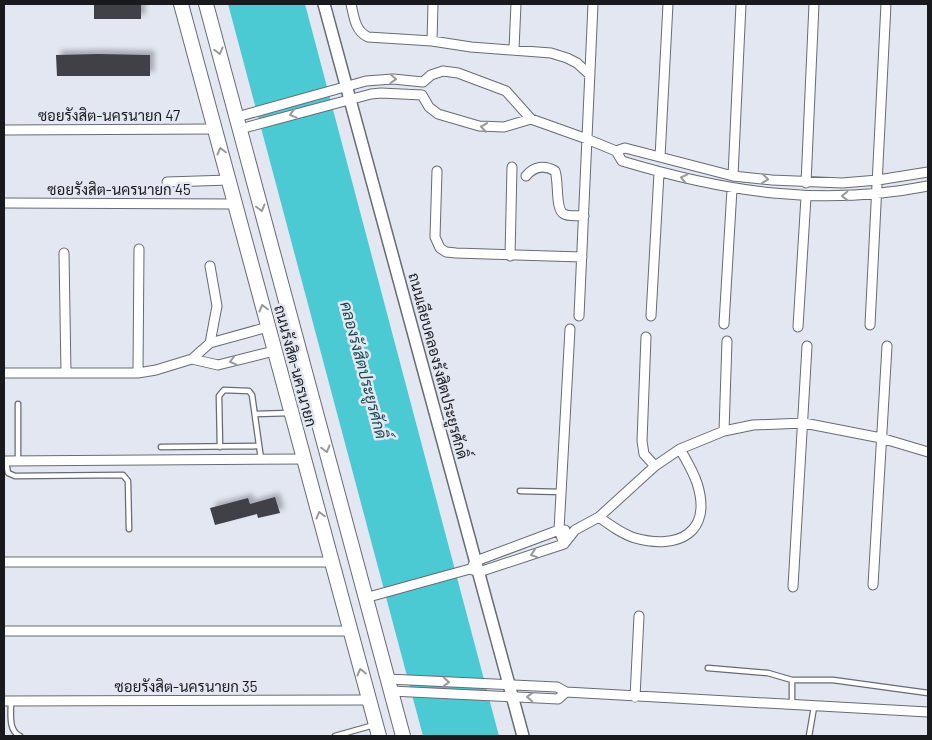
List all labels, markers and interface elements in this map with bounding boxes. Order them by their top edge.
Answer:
one-way arrow [213,46,224,55]
one-way arrow [390,74,398,85]
street label: ซอยรังสิต-นครนายก 47 [38,106,180,124]
one-way arrow [289,109,297,119]
one-way arrow [479,122,488,132]
one-way arrow [216,147,227,155]
one-way arrow [680,173,689,184]
one-way arrow [761,174,769,185]
street label: ซอยรังสิต-นครนายก 45 [47,180,191,198]
one-way arrow [841,190,849,201]
one-way arrow [255,203,266,212]
street label: ถนนเลียบคลองรังสิตประยูรศักดิ์ [403,269,478,461]
water label: คลองรังสิตประยูรศักดิ์ [334,298,397,444]
one-way arrow [258,303,269,312]
street label: ถนนรังสิต-นครนายก [271,303,321,429]
one-way arrow [230,356,238,366]
one-way arrow [320,445,330,453]
one-way arrow [316,512,326,520]
one-way arrow [531,548,539,558]
one-way arrow [356,668,367,677]
one-way arrow [443,676,451,687]
street label: ซอยรังสิต-นครนายก 35 [115,677,257,695]
one-way arrow [526,692,534,703]

